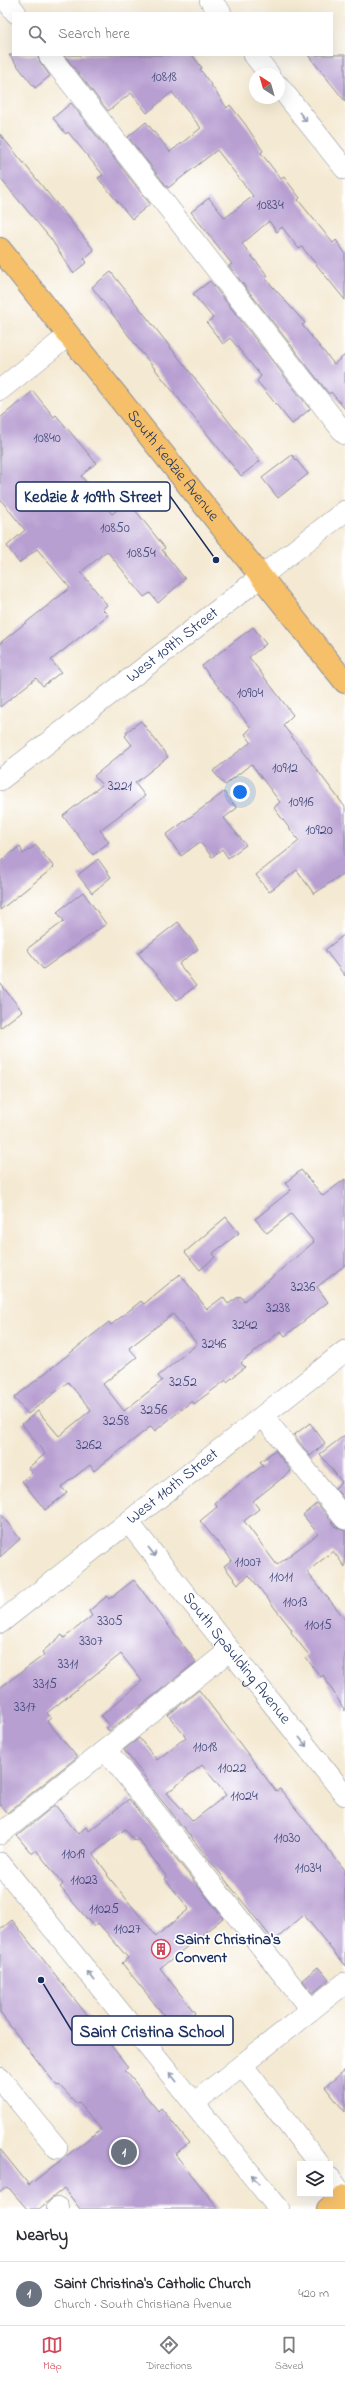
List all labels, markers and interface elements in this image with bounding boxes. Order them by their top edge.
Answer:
search box [12,12,333,56]
icon: search [26,23,48,45]
text: Search here [58,23,130,45]
house number: 10818 [151,67,177,88]
north arrow [249,68,285,104]
one-way arrow [299,111,308,122]
house number: 10834 [256,195,284,216]
street label: South Kedzie Avenue [120,404,225,527]
house number: 10840 [33,428,61,449]
callout: Kedzie & 109th Street [16,482,170,511]
text: Kedzie & 109th Street [24,485,162,510]
house number: 10850 [100,518,130,539]
house number: 10854 [126,543,156,564]
street label: West 109th Street [121,601,224,689]
house number: 10904 [237,683,263,704]
house number: 10912 [272,758,298,779]
house number: 3221 [108,776,133,797]
your location [230,782,250,802]
house number: 10916 [288,792,314,813]
house number: 10920 [305,820,333,841]
house number: 3236 [291,1277,315,1298]
house number: 3238 [266,1298,290,1319]
house number: 3242 [232,1315,258,1336]
house number: 3246 [202,1334,226,1355]
house number: 3252 [169,1372,197,1393]
house number: 3256 [141,1400,167,1421]
house number: 3258 [103,1411,129,1432]
house number: 3262 [76,1435,102,1456]
street label: West 110th Street [121,1442,225,1531]
one-way arrow [148,1547,156,1558]
house number: 11007 [235,1552,262,1573]
house number: 11011 [269,1567,293,1588]
street label: South Spaulding Avenue [176,1587,297,1730]
house number: 11013 [282,1592,308,1613]
house number: 3305 [97,1611,123,1632]
house number: 11015 [304,1615,332,1636]
house number: 3307 [79,1631,103,1652]
house number: 3311 [58,1654,79,1675]
house number: 3315 [33,1674,57,1695]
house number: 3317 [14,1697,36,1718]
one-way arrow [298,1736,307,1747]
house number: 11018 [193,1737,217,1758]
house number: 11022 [218,1758,246,1779]
house number: 11024 [230,1786,258,1807]
house number: 11030 [274,1828,300,1849]
house number: 11019 [61,1844,86,1865]
house number: 11034 [295,1858,321,1879]
house number: 11023 [70,1870,98,1891]
house number: 11025 [89,1899,119,1920]
house number: 11027 [113,1919,141,1940]
place label: Saint Christina's Convent [175,1928,281,1970]
building icon: Saint Christina's Convent [150,1938,172,1960]
one-way arrow [87,1971,96,1982]
callout: Saint Cristina School [72,2016,233,2045]
text: Saint Cristina School [80,2020,225,2045]
one-way arrow [169,2072,178,2083]
pin: 1 [111,2137,137,2167]
map controls [297,2161,333,2197]
button: layers [297,2161,333,2197]
one-way arrow [250,2173,259,2184]
text: Nearby [16,2223,68,2248]
text: Saint Christina's Catholic Church [54,2273,251,2295]
text: 1 [27,2284,31,2303]
text: 420 m [298,2284,329,2303]
text: Church · South Christiana Avenue [54,2295,232,2314]
tab: Map [41,2334,63,2374]
tab: Directions [146,2334,192,2374]
tab: Saved [275,2334,304,2374]

